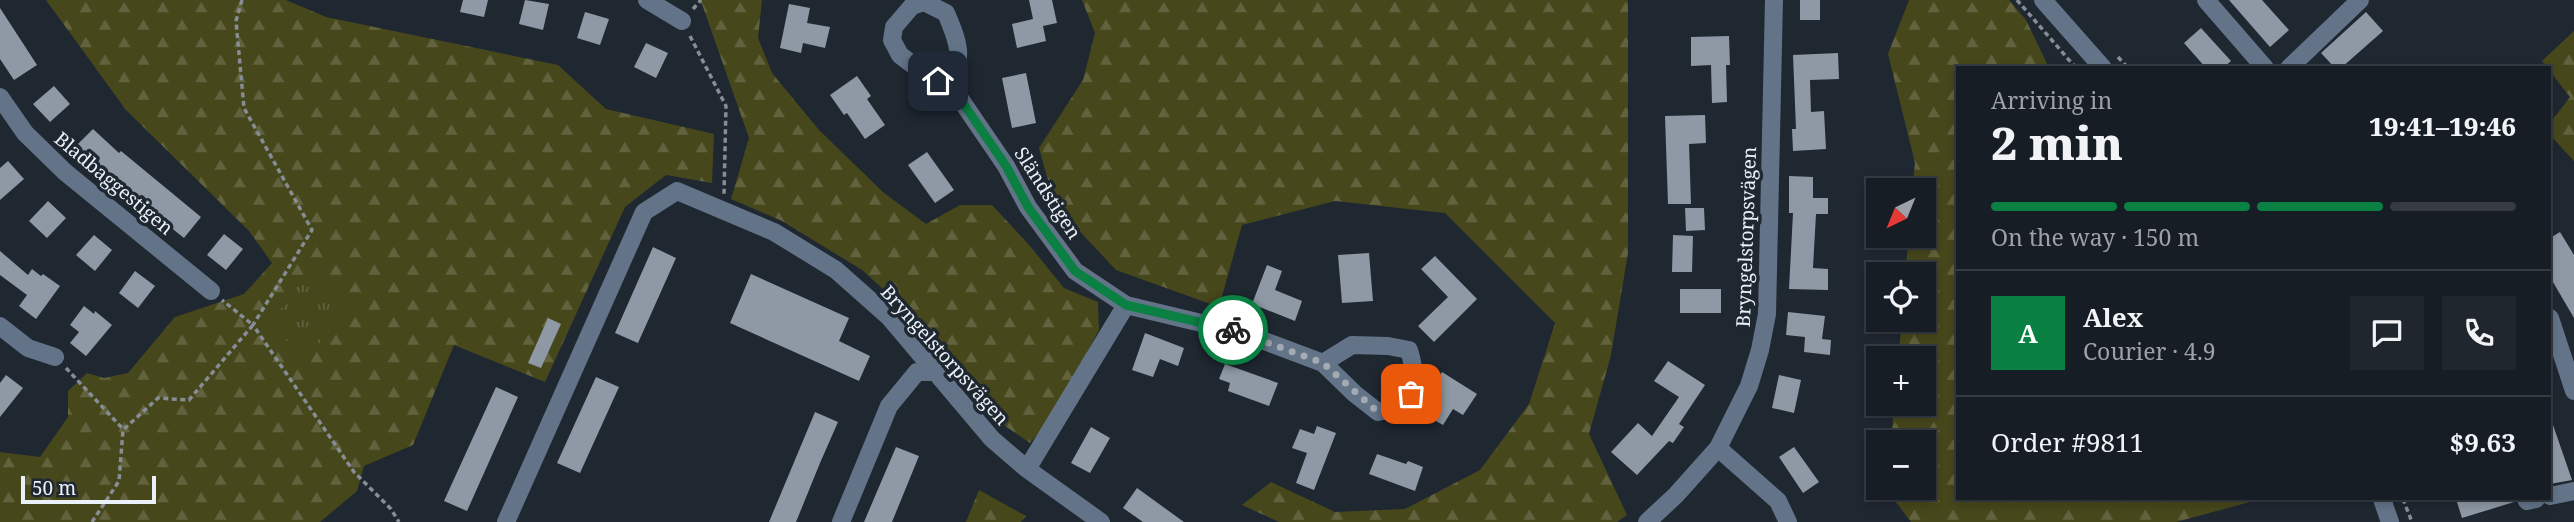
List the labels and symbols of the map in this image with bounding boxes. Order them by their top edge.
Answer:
pin [908,51,968,111]
street label: Bladbaggestigen [49,126,179,240]
street label: Sländstigen [1009,142,1087,244]
street label: Bryngelstorpsvägen [1730,146,1762,328]
north arrow [1866,178,1936,248]
street label: Bryngelstorpsvägen [875,279,1015,431]
courier [1198,295,1268,365]
pin [1381,364,1441,424]
scale bar [21,473,156,505]

